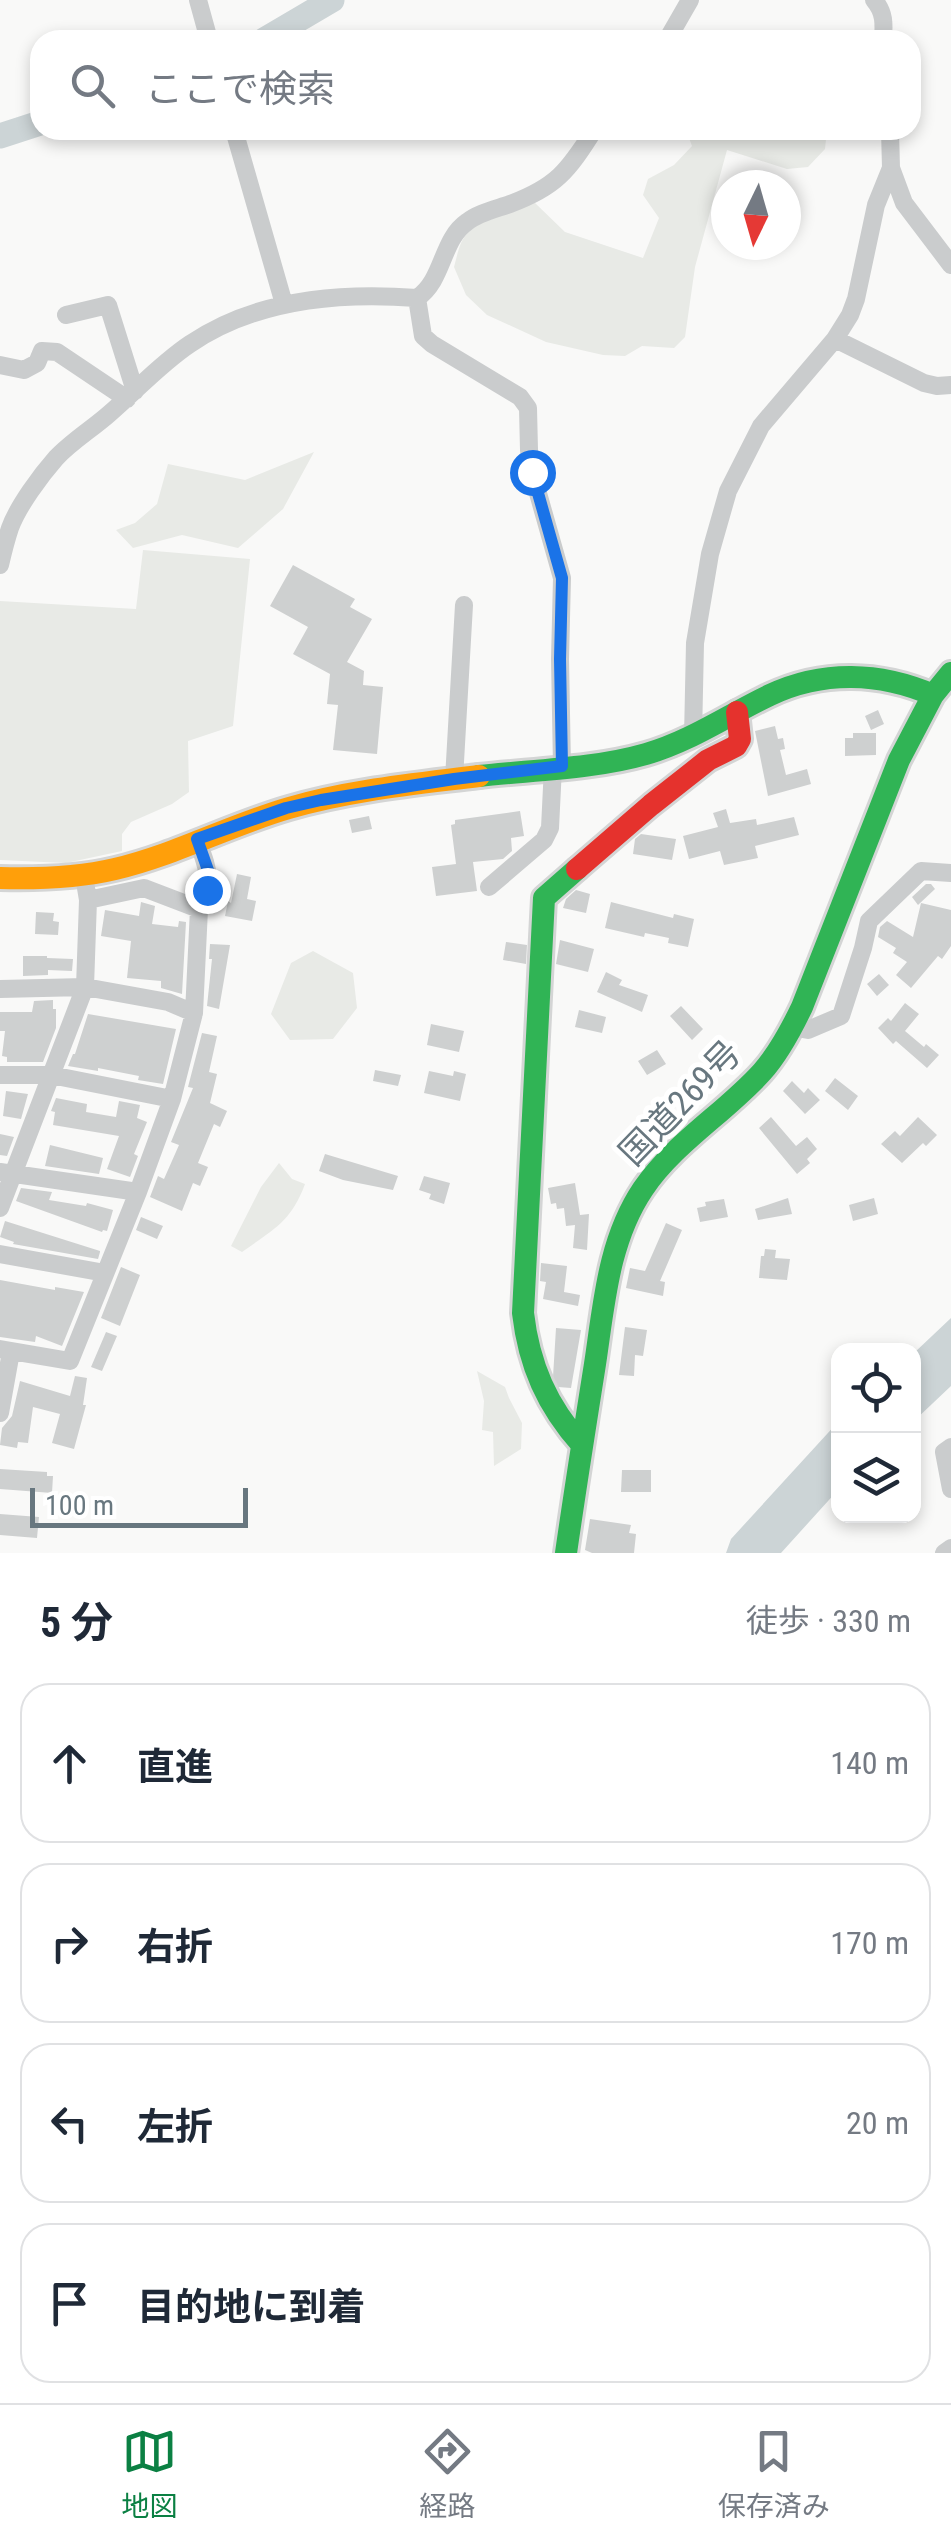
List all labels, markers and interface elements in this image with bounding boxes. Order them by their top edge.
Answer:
search box [30,30,921,140]
icon: search [65,58,120,113]
text: ここで検索 [145,67,335,111]
north arrow [711,170,801,260]
route start [510,450,556,496]
route end [185,868,231,914]
street label: 国道269号 [611,1033,750,1174]
map controls [831,1343,921,1523]
button: locate [831,1343,921,1433]
button: layers [831,1433,921,1523]
scale bar [30,1483,248,1528]
text: 100 m [45,1489,114,1522]
text: 5 分 [40,1598,113,1647]
text: 徒歩 · 330 m [746,1602,911,1640]
icon: ahead [42,1736,97,1791]
text: 140 m [830,1744,909,1782]
text: 直進 [137,1745,213,1789]
icon: right [42,1916,97,1971]
text: 170 m [830,1924,909,1962]
text: 右折 [137,1925,213,1969]
icon: left [42,2096,97,2151]
text: 20 m [846,2104,909,2142]
text: 左折 [137,2105,213,2149]
icon: arrive [42,2276,97,2331]
text: 目的地に到着 [137,2285,365,2329]
tab: 地図 [121,2424,177,2524]
tab: 経路 [419,2424,476,2524]
tab: 保存済み [718,2424,830,2524]

